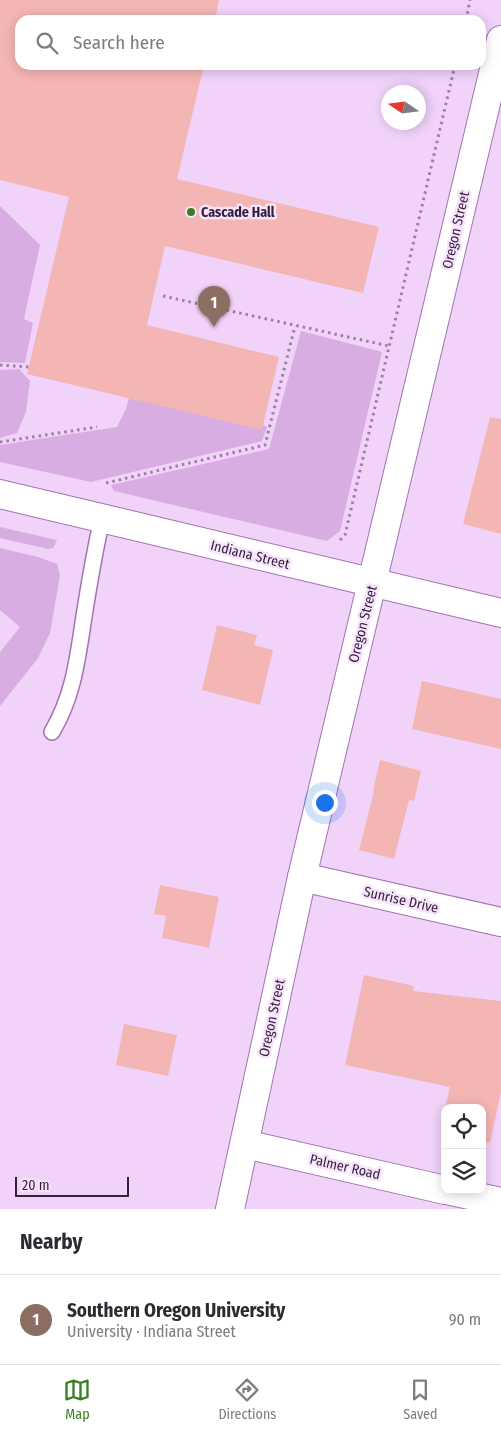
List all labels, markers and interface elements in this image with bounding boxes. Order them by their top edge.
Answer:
search box [15,15,486,70]
icon: search [33,29,61,57]
text: Search here [73,31,165,54]
north arrow [381,85,426,130]
street label: Oregon Street [439,189,473,270]
place label: Cascade Hall [201,204,275,221]
marker: Cascade Hall [185,206,197,218]
pin: 1 [198,286,230,327]
street label: Indiana Street [209,537,292,573]
street label: Oregon Street [345,583,381,664]
your location [312,790,338,816]
street label: Sunrise Drive [362,883,440,917]
street label: Oregon Street [255,977,289,1058]
map controls [441,1104,486,1194]
button: locate [441,1104,486,1149]
button: layers [441,1149,486,1194]
street label: Palmer Road [308,1151,382,1183]
scale bar [15,1174,129,1197]
text: 20 m [22,1177,50,1194]
text: Nearby [20,1229,82,1255]
text: Southern Oregon University [67,1299,285,1322]
text: 1 [33,1310,39,1329]
text: 90 m [449,1310,481,1329]
text: University · Indiana Street [67,1322,236,1341]
tab: Map [63,1376,91,1423]
tab: Directions [218,1376,276,1423]
tab: Saved [403,1376,438,1423]

